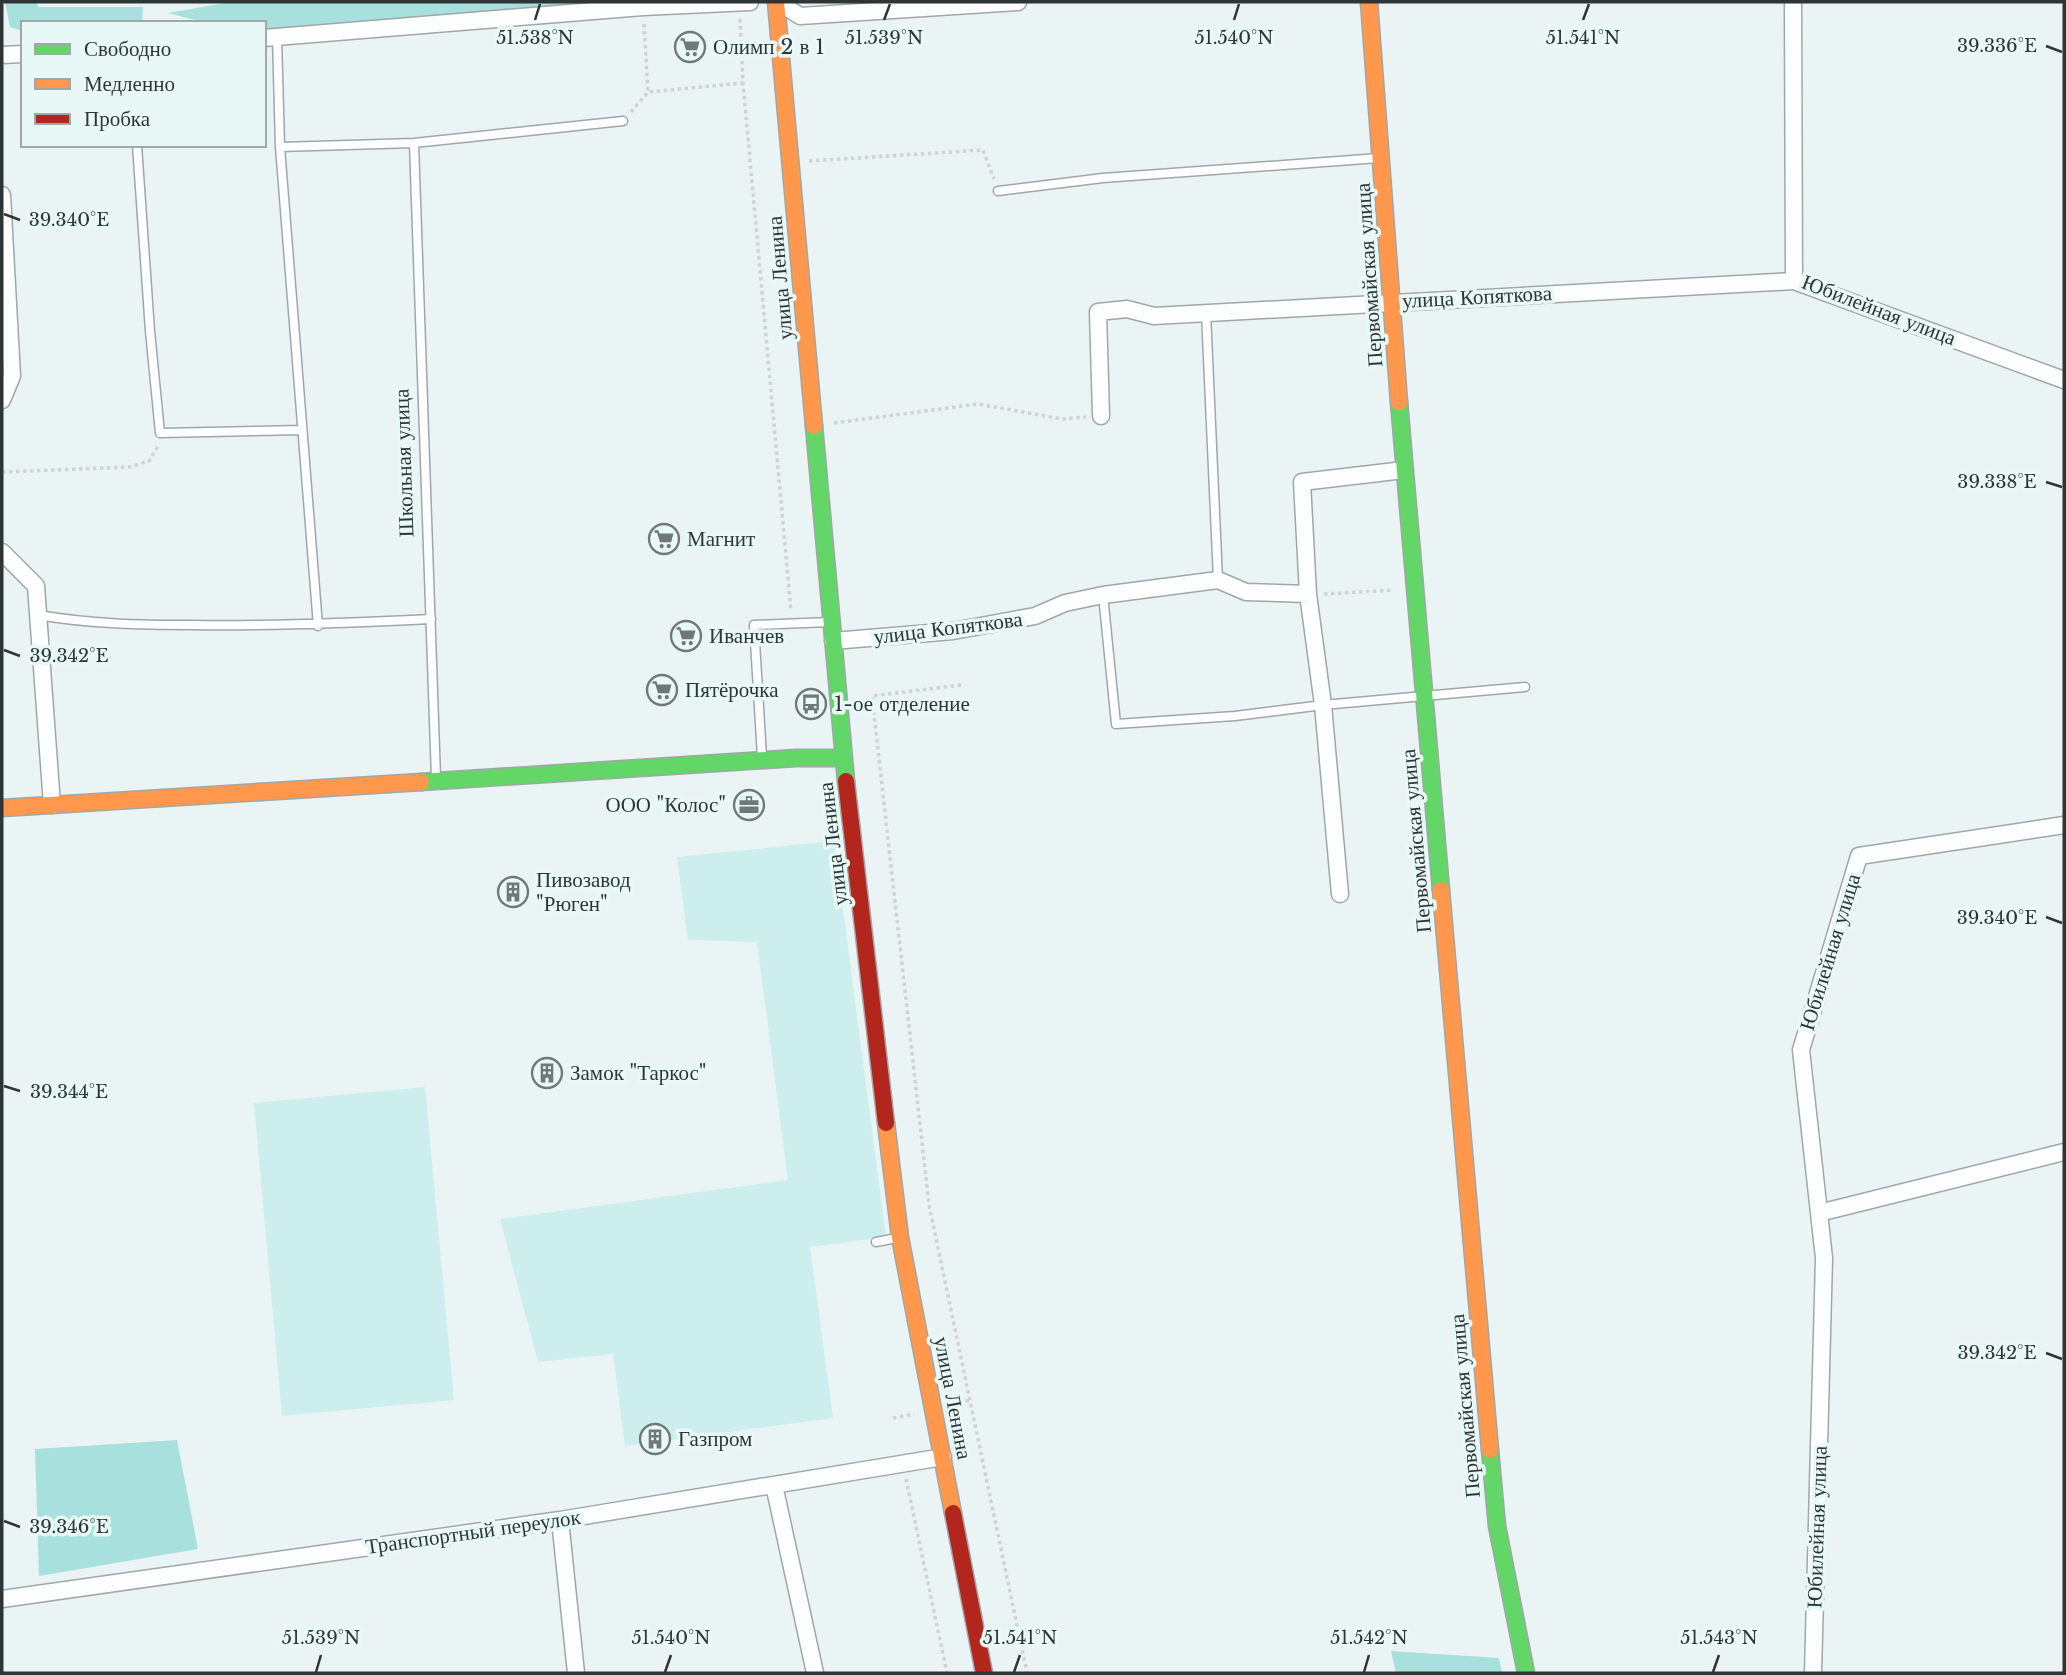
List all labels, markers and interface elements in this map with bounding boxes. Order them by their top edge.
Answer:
legend [21,21,266,147]
text: 51.538°N [496,27,574,49]
text: 51.539°N [845,27,923,49]
text: 51.540°N [1194,27,1274,49]
text: 51.541°N [1546,27,1620,49]
supermarket icon: Олимп 2 в 1 [673,30,707,64]
place label: Олимп 2 в 1 [713,34,825,60]
text: 39.336°E [1957,35,2037,57]
text: Свободно [84,36,171,62]
text: Медленно [84,71,175,97]
text: Пробка [84,106,151,132]
street label: Первомайская улица [1350,181,1388,368]
text: 39.340°E [29,209,109,231]
street label: улица Ленина [762,214,798,341]
street label: Юбилейная улица [1798,269,1960,352]
street label: улица Копяткова [1401,280,1553,314]
street label: Школьная улица [388,388,420,538]
text: 39.338°E [1957,471,2037,493]
supermarket icon: Магнит [647,522,681,556]
place label: Магнит [687,526,755,552]
street label: улица Копяткова [872,606,1025,650]
supermarket icon: Иванчев [669,619,703,653]
place label: Иванчев [709,623,784,649]
text: 39.342°E [30,645,108,667]
supermarket icon: Пятёрочка [645,673,679,707]
place label: Пятёрочка [685,677,779,703]
bus stop icon: 1-ое отделение [794,687,828,721]
place label: 1-ое отделение [834,691,970,717]
street label: Первомайская улица [1395,747,1437,934]
street label: улица Ленина [812,780,853,907]
office icon: ООО "Колос" [732,788,766,822]
place label: ООО "Колос" [605,792,726,818]
place label: Пивозавод "Рюген" [536,867,631,917]
street label: Юбилейная улица [1794,870,1866,1034]
building icon: Пивозавод "Рюген" [496,875,530,909]
text: 39.340°E [1957,907,2037,929]
building icon: Замок "Таркос" [530,1056,564,1090]
place label: Замок "Таркос" [570,1060,706,1086]
text: 39.344°E [30,1081,108,1103]
street label: Первомайская улица [1444,1312,1486,1499]
street label: улица Ленина [928,1334,978,1462]
text: 39.342°E [1958,1342,2036,1364]
building icon: Газпром [638,1422,672,1456]
place label: Газпром [678,1426,752,1452]
street label: Юбилейная улица [1801,1445,1833,1609]
street label: Транспортный переулок [364,1504,583,1560]
text: 39.346°E [29,1516,109,1538]
text: 51.539°N [282,1627,360,1649]
text: 51.540°N [631,1627,711,1649]
text: 51.541°N [983,1627,1057,1649]
text: 51.542°N [1330,1627,1408,1649]
text: 51.543°N [1680,1627,1758,1649]

